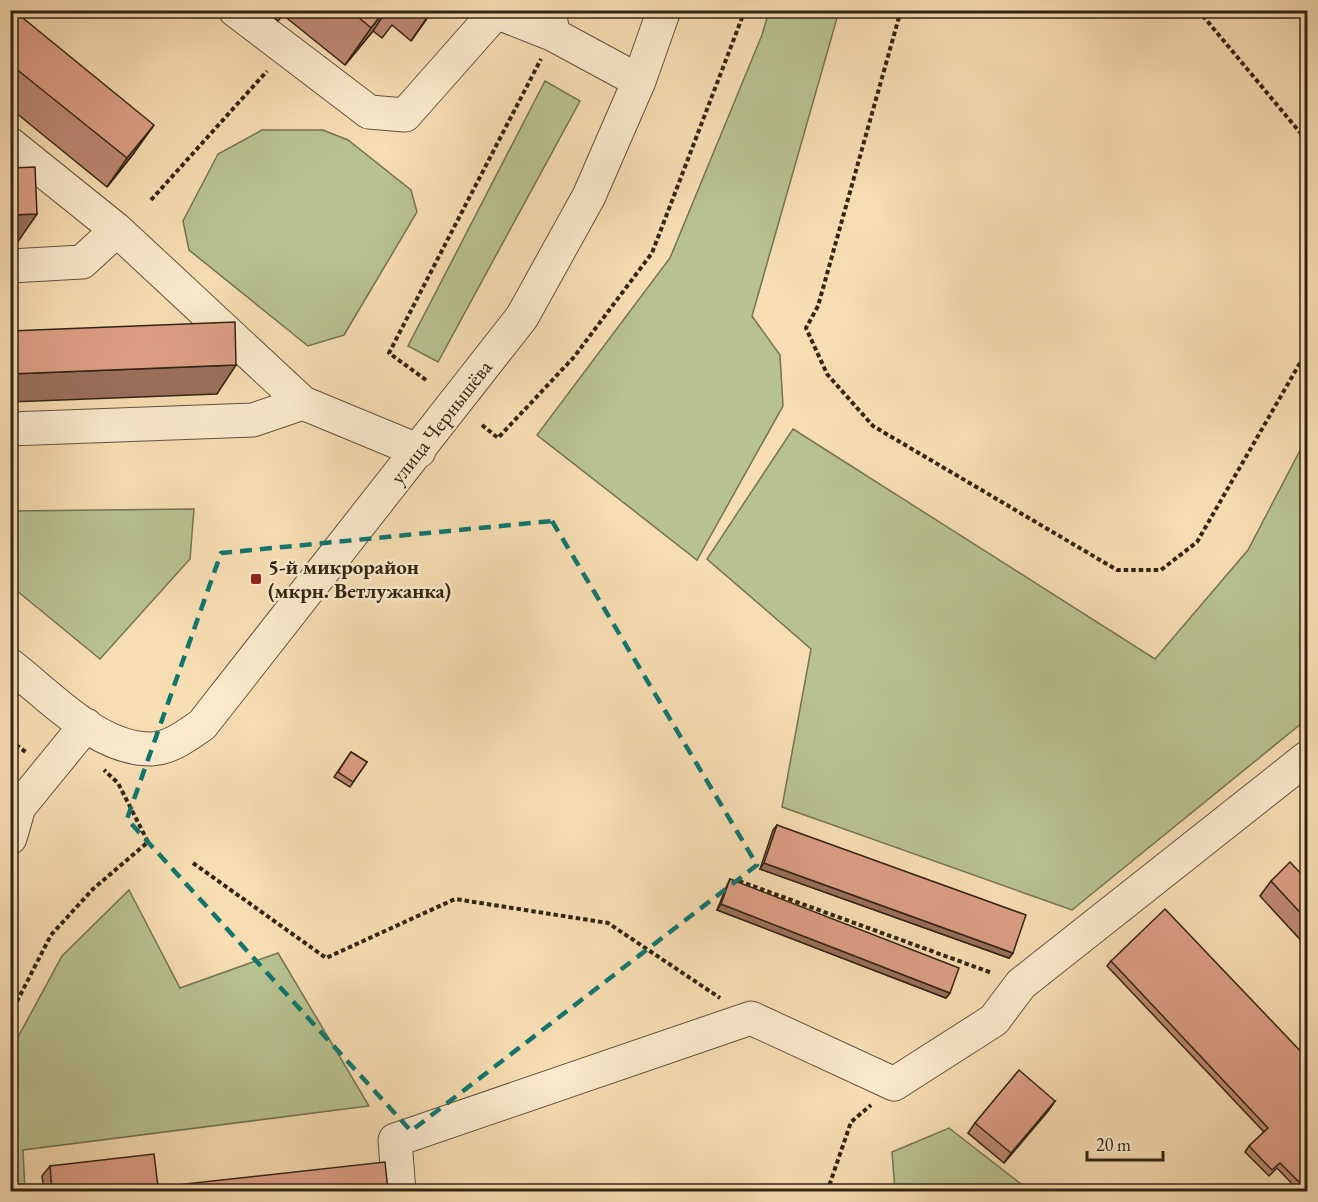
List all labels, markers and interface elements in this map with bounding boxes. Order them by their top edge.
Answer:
street label: улица Чернышёва [384,354,498,489]
place label: 5-й микрорайон (мкрн. Ветлужанка) [268,553,451,604]
marker: 5-й микрорайон (мкрн. Ветлужанка) [249,572,263,586]
scale bar [1087,1124,1164,1162]
text: 20 m [1096,1133,1131,1156]

